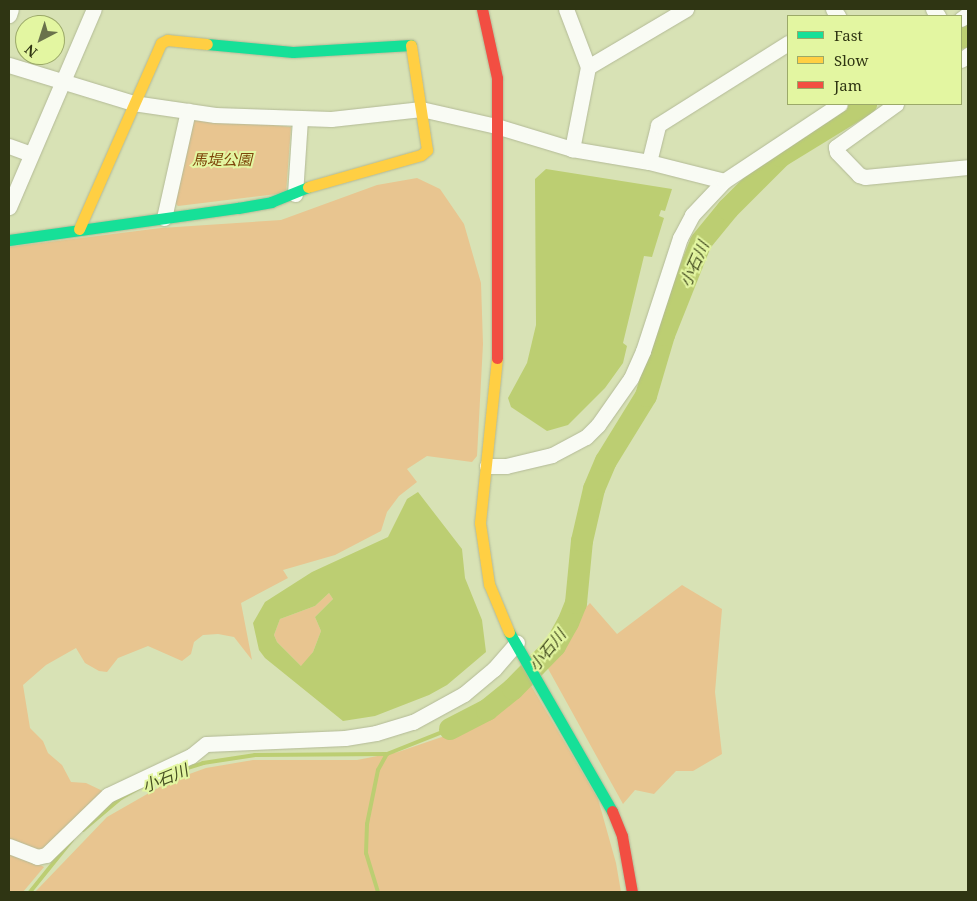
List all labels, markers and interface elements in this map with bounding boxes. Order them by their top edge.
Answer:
north arrow [15,15,65,65]
legend [787,15,962,105]
text: Fast [834,25,863,45]
text: N [20,40,41,62]
text: Slow [834,50,868,70]
text: Jam [834,75,862,95]
park label: 馬堤公園 [192,151,252,169]
water label: 小石川 [675,238,713,290]
water label: 小石川 [524,625,570,675]
water label: 小石川 [139,760,191,796]

